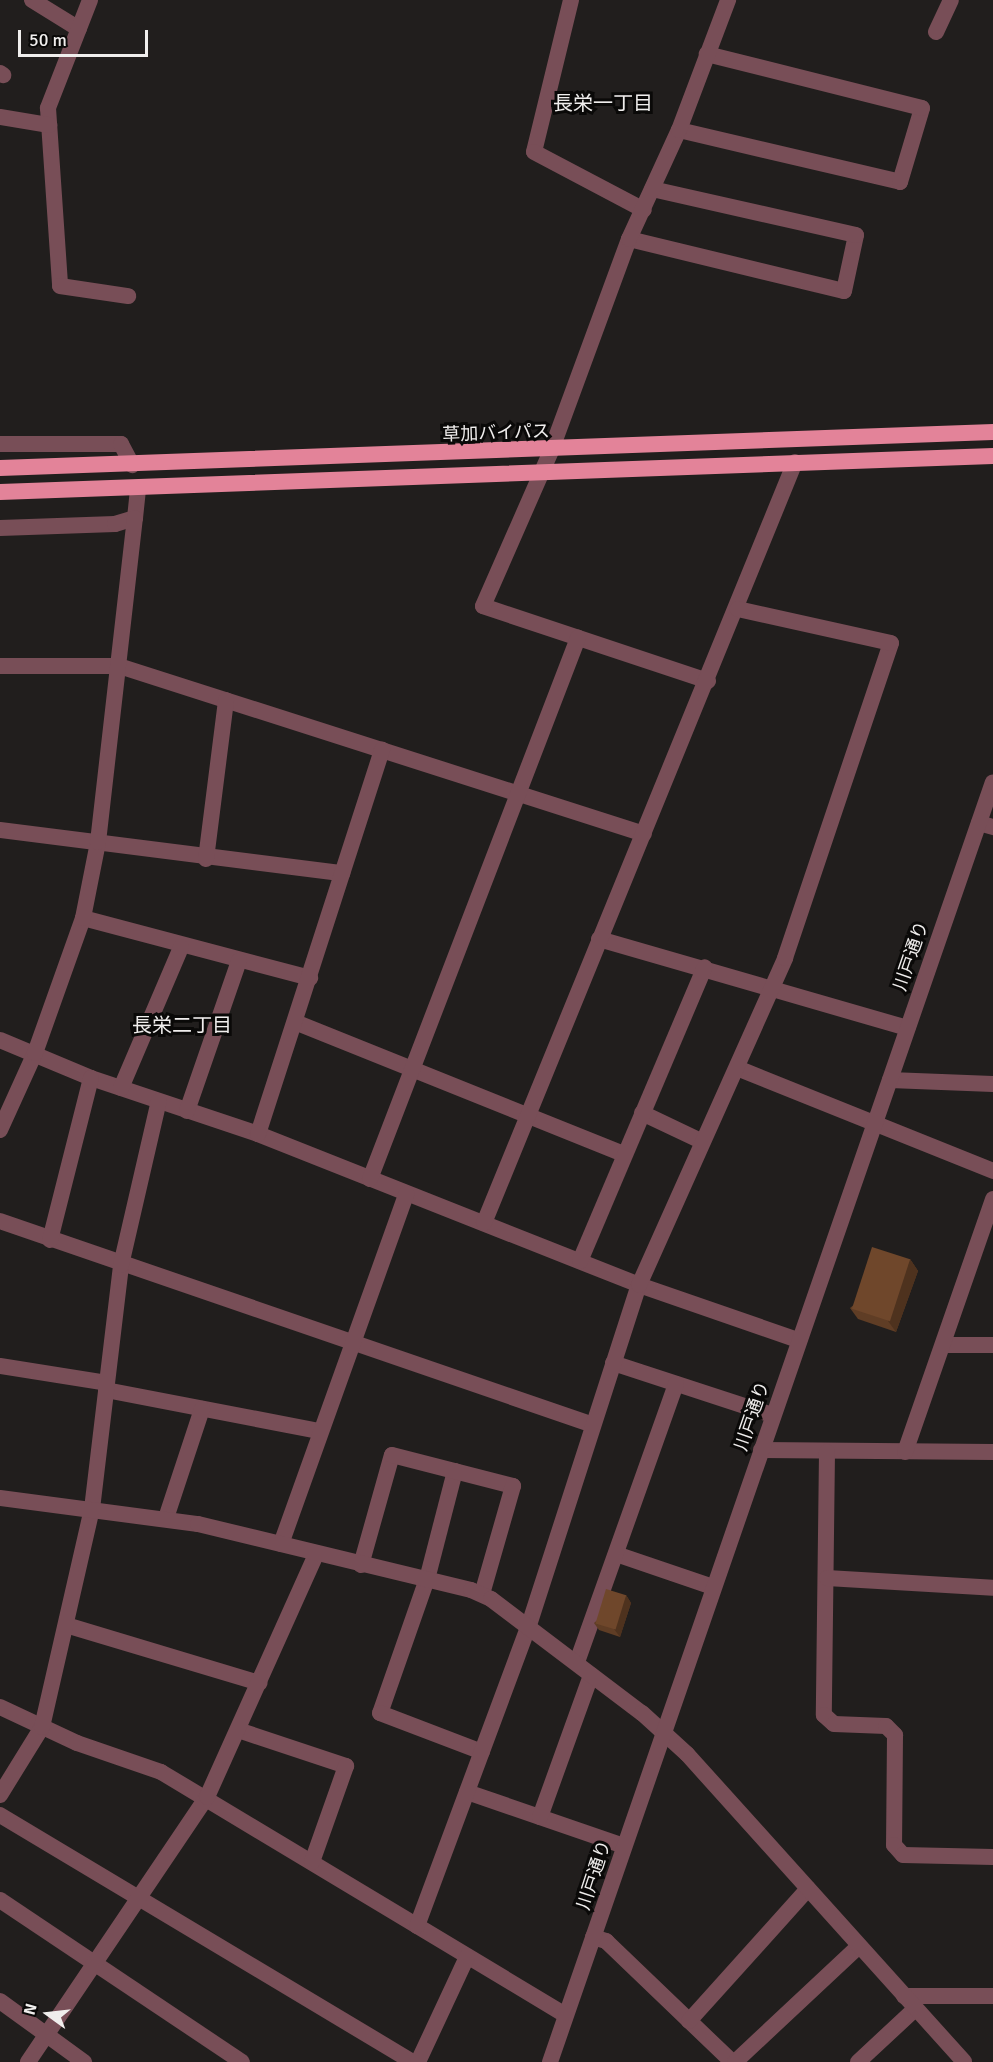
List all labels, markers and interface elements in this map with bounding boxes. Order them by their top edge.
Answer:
scale bar [21,18,152,56]
text: 50 m [29,29,67,51]
district label: 長栄一丁目 [553,91,653,115]
street label: 草加バイパス [442,420,550,446]
street label: 川戸通り [889,918,933,994]
district label: 長栄二丁目 [132,1013,232,1037]
street label: 川戸通り [730,1378,774,1454]
street label: 川戸通り [573,1837,615,1913]
north arrow [18,1984,78,2044]
text: N [20,2001,42,2017]

